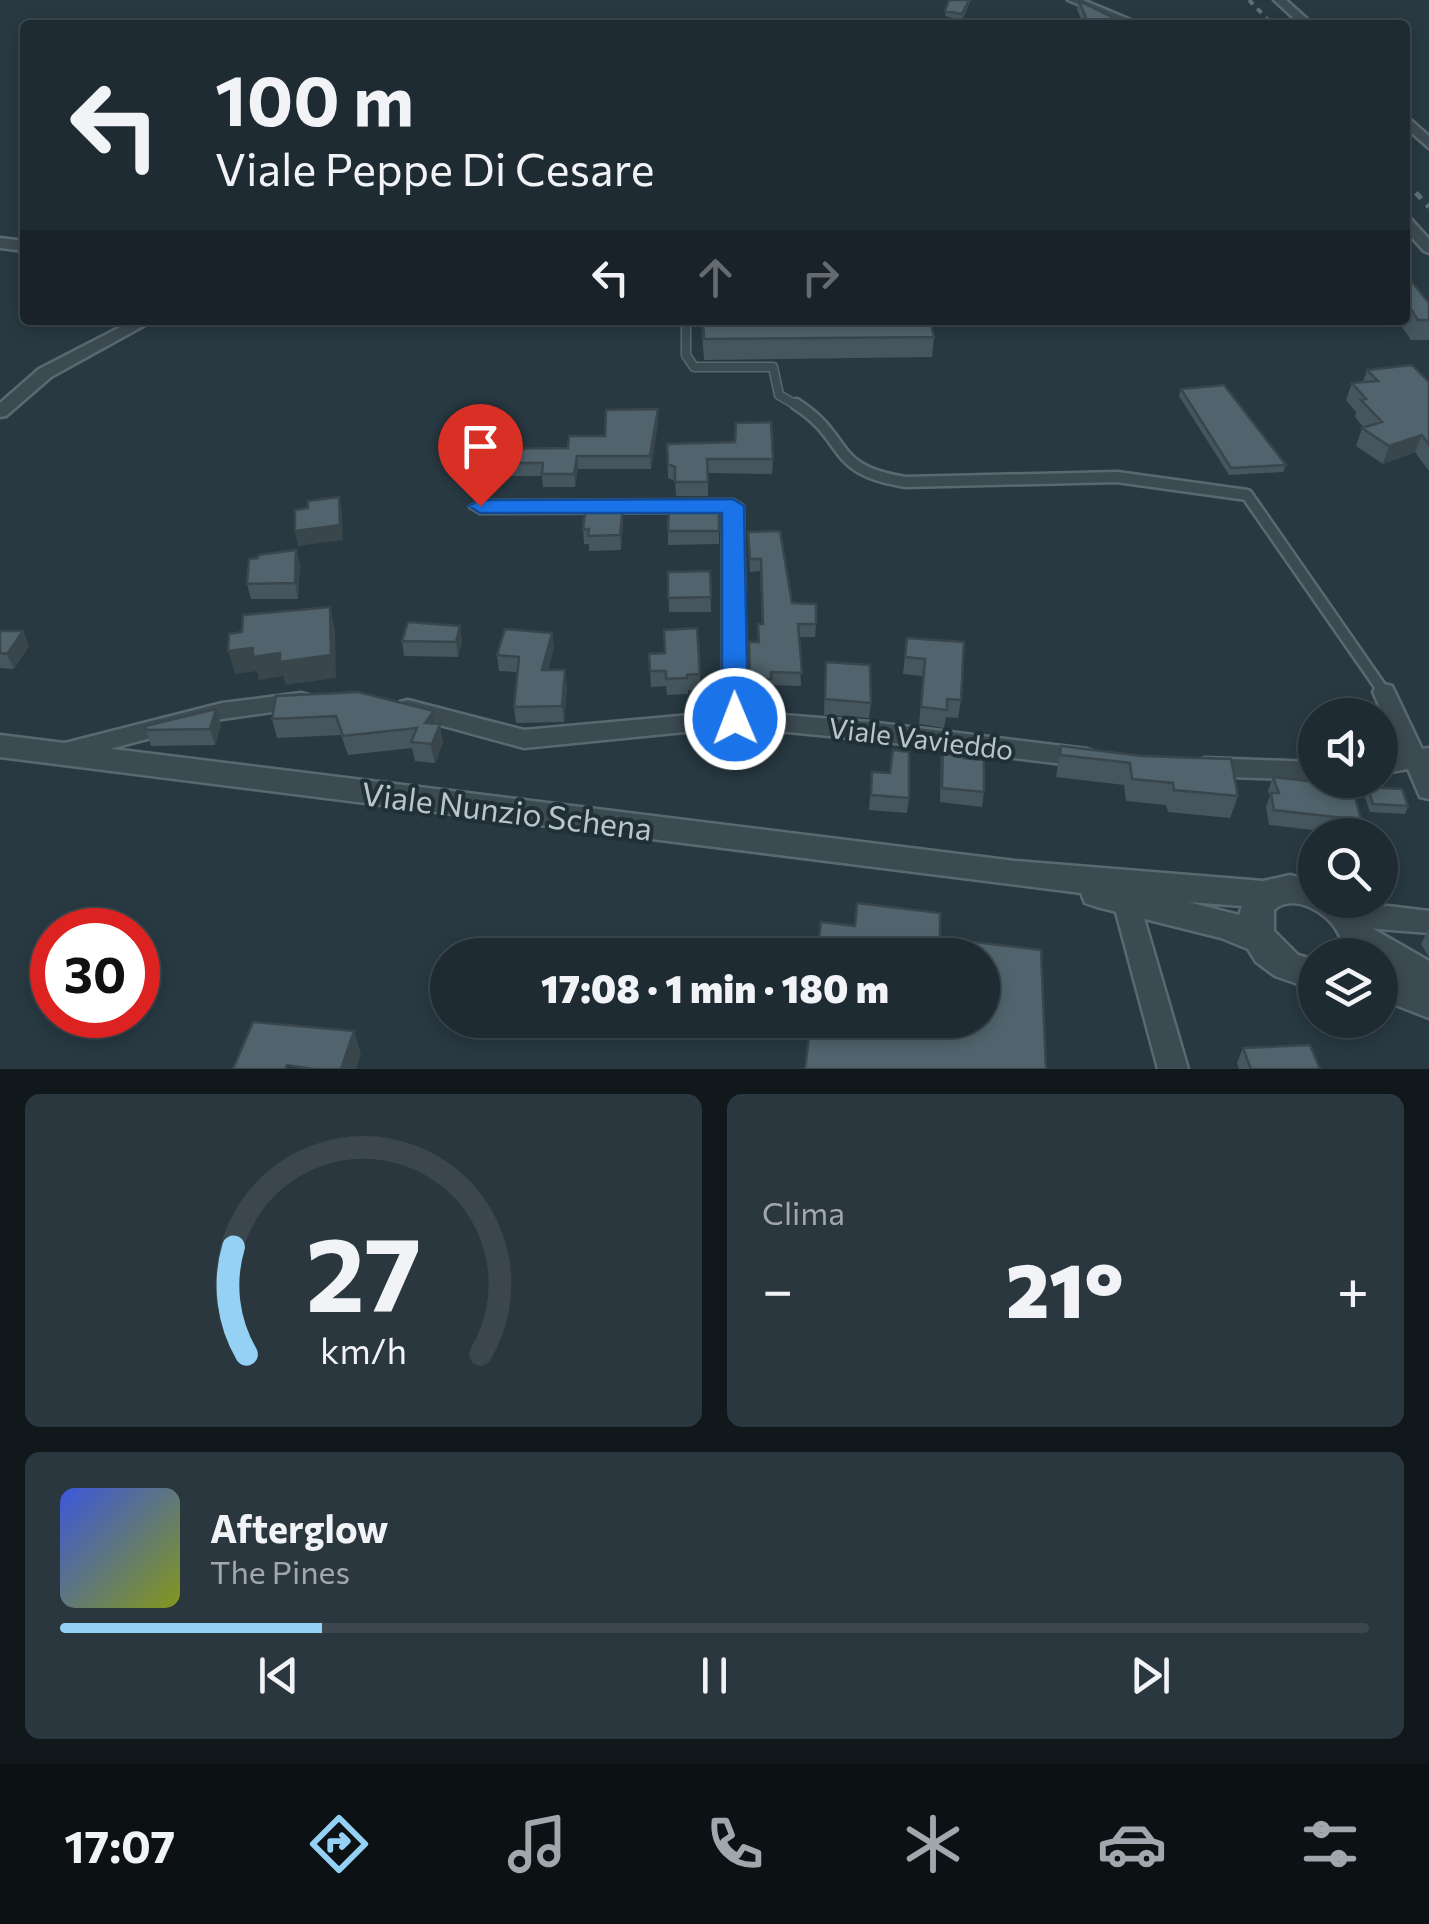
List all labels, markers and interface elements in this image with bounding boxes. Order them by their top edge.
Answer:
text: 100 m [215,55,414,140]
icon: left [50,60,180,190]
text: Viale Peppe Di Cesare [215,140,654,195]
icon: left [583,250,638,305]
icon: ahead [688,250,743,305]
icon: right [793,250,848,305]
pin [438,404,523,507]
icon: arrive [453,419,508,474]
position arrow [683,667,787,771]
map controls [1298,698,1398,1038]
button: sound [1298,698,1398,798]
street label: Viale Vavieddo [827,710,1015,766]
street label: Viale Nunzio Schena [359,772,655,848]
button: search [1298,818,1398,918]
speed limit sign: 30 [30,908,160,1038]
button: layers [1298,938,1398,1038]
text: 17:08 · 1 min · 180 m [541,964,889,1011]
text: Clima [762,1192,845,1232]
text: 27 [306,1206,421,1333]
text: 21° [1006,1242,1124,1333]
text: − [762,1254,793,1321]
text: + [1337,1254,1369,1321]
text: km/h [320,1328,407,1371]
text: Afterglow [210,1504,388,1551]
text: The Pines [210,1551,350,1591]
icon: previous [251,1648,306,1703]
icon: pause [687,1648,742,1703]
icon: next [1123,1648,1178,1703]
icon: directions [304,1809,374,1879]
icon: music [502,1809,572,1879]
icon: phone [700,1809,770,1879]
icon: climate [898,1809,968,1879]
icon: car [1097,1809,1167,1879]
icon: filters [1295,1809,1365,1879]
text: 17:07 [64,1817,175,1872]

